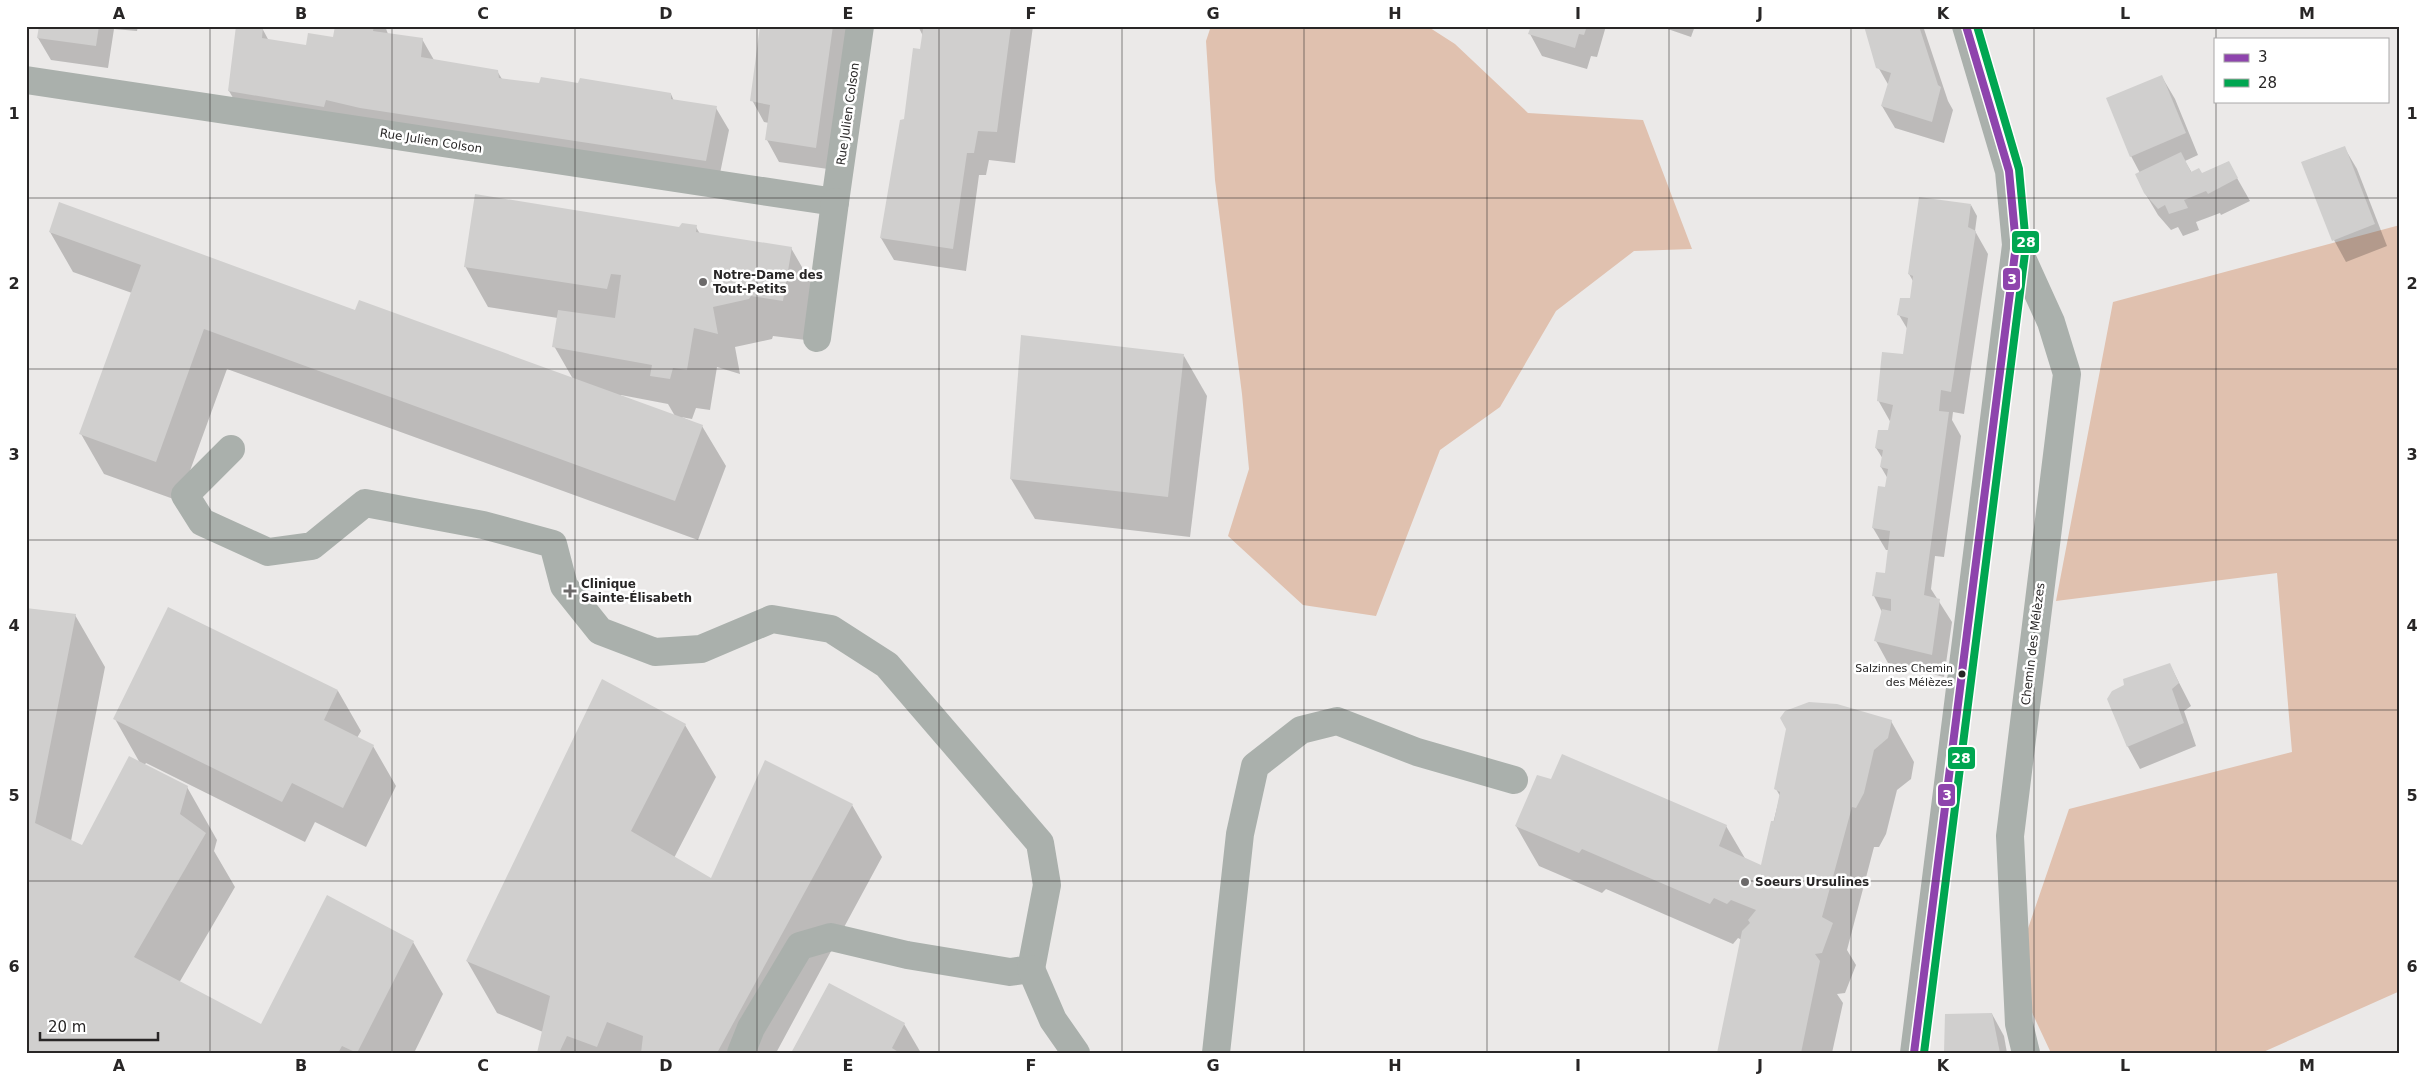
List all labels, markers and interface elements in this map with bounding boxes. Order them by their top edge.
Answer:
text: A [113,4,126,23]
text: B [295,4,307,23]
text: C [477,4,489,23]
text: D [659,4,673,23]
text: E [843,4,853,23]
text: F [1026,4,1036,23]
text: G [1206,4,1220,23]
text: H [1388,4,1402,23]
text: I [1575,4,1581,23]
text: J [1756,4,1763,23]
text: K [1937,4,1950,23]
text: L [2120,4,2130,23]
text: M [2299,4,2315,23]
legend [2214,38,2388,102]
text: 3 [2258,48,2268,66]
street label: Rue Julien Colson [834,62,862,166]
text: 28 [2258,74,2277,92]
text: 1 [8,104,20,123]
text: 1 [2406,104,2418,123]
street label: Rue Julien Colson [379,126,483,156]
line badge: 28 [2011,230,2040,254]
text: 28 [2016,234,2036,250]
line badge: 3 [2002,267,2021,291]
place label: Notre-Dame des Tout-Petits [713,268,823,296]
text: 3 [2007,271,2017,287]
text: 2 [8,274,20,293]
text: 2 [2406,274,2418,293]
marker: Notre-Dame des Tout-Petits [697,276,709,288]
text: 3 [8,445,20,464]
text: 3 [2406,445,2418,464]
place label: Clinique Sainte-Élisabeth [581,577,692,605]
street label: Chemin des Mélèzes [2019,582,2047,706]
marker: Clinique Sainte-Élisabeth [563,584,577,598]
text: 4 [8,616,20,635]
text: 4 [2406,616,2418,635]
place label: Salzinnes Chemin des Mélèzes [1855,662,1953,689]
marker: Salzinnes Chemin des Mélèzes [1957,669,1967,679]
line badge: 28 [1947,746,1976,770]
text: 28 [1951,750,1971,766]
line badge: 3 [1937,783,1956,807]
text: 5 [8,786,20,805]
text: 5 [2406,786,2418,805]
text: 3 [1942,787,1952,803]
place label: Soeurs Ursulines [1755,875,1869,889]
marker: Soeurs Ursulines [1739,876,1751,888]
text: 6 [8,957,20,976]
text: 6 [2406,957,2418,976]
scale bar [40,1009,158,1041]
text: 20 m [48,1018,86,1036]
text: A [113,1056,126,1075]
text: B [295,1056,307,1075]
text: C [477,1056,489,1075]
text: D [659,1056,673,1075]
text: E [843,1056,853,1075]
text: F [1026,1056,1036,1075]
text: G [1206,1056,1220,1075]
text: H [1388,1056,1402,1075]
text: I [1575,1056,1581,1075]
text: J [1756,1056,1763,1075]
text: K [1937,1056,1950,1075]
text: L [2120,1056,2130,1075]
text: M [2299,1056,2315,1075]

